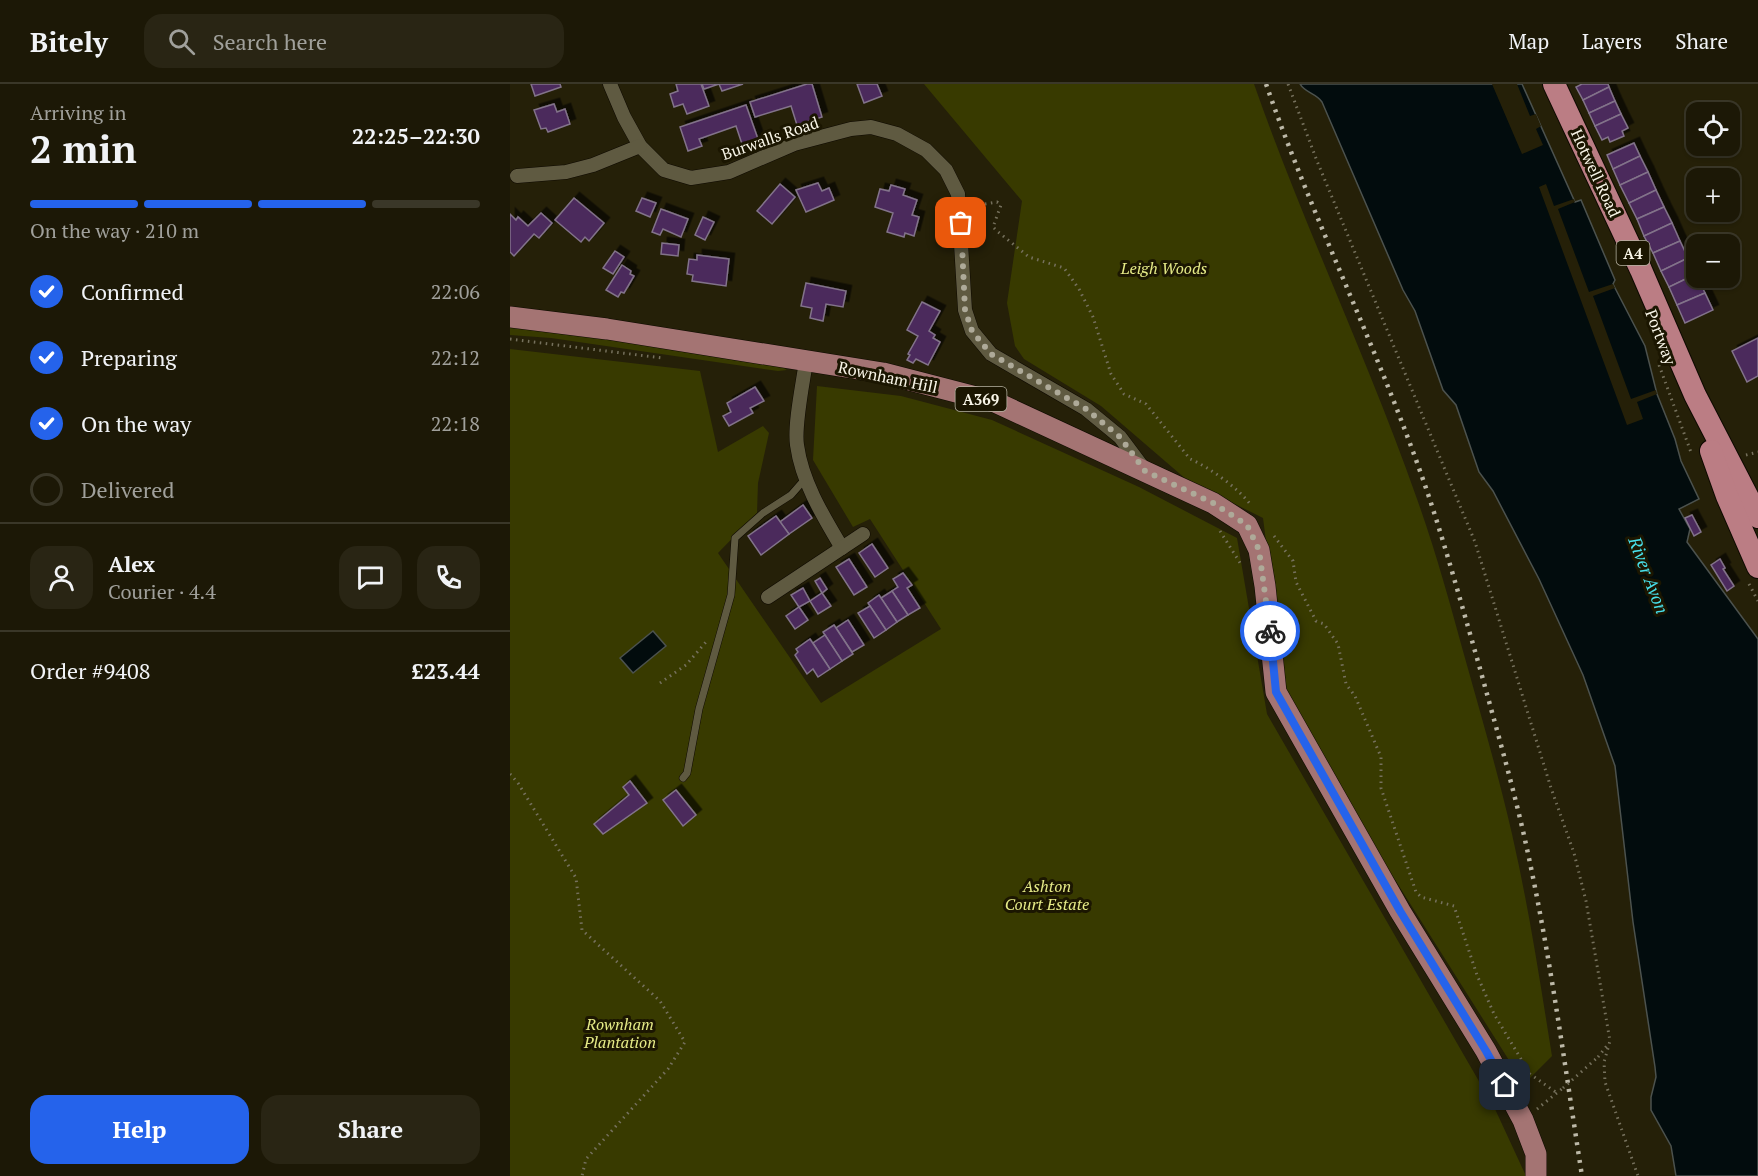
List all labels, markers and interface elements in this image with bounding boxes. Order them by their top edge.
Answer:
search box [144,14,564,68]
text: Bitely [30,23,108,60]
icon: search [165,25,198,58]
text: Search here [213,27,327,56]
text: Map [1508,27,1549,55]
text: Layers [1582,27,1642,55]
text: Share [1675,27,1728,55]
text: Arriving in [30,99,126,126]
map controls [1686,102,1740,288]
button: locate [1686,102,1740,156]
street label: Burwalls Road [719,111,822,165]
text: 22:25–22:30 [352,121,480,150]
text: 2 min [30,122,137,174]
street label: Hotwell Road [1566,125,1626,221]
button: + [1686,168,1740,222]
pin [935,197,986,248]
icon: bag [944,206,977,239]
text: On the way · 210 m [30,217,199,244]
button: − [1686,234,1740,288]
road number: A4 [1616,241,1650,265]
park label: Leigh Woods [1120,257,1208,279]
icon: check [30,275,63,308]
text: Confirmed [81,277,184,306]
text: 22:06 [431,278,480,305]
street label: Portway [1640,306,1682,369]
icon: check [30,341,63,374]
text: Preparing [81,343,177,372]
text: 22:12 [431,344,480,371]
street label: Rownham Hill [836,356,940,398]
road number: A369 [956,387,1006,411]
icon: check [30,407,63,440]
text: On the way [81,409,191,438]
text: 22:18 [431,410,480,437]
text: Delivered [81,475,174,504]
water label: River Avon [1623,532,1675,617]
button: person [30,546,93,609]
button: chat [339,546,402,609]
button: phone [417,546,480,609]
text: Alex [108,549,155,578]
text: Courier · 4.4 [108,578,216,605]
courier [1240,601,1300,661]
icon: bike [1254,615,1287,648]
text: Order #9408 [30,656,150,685]
text: £23.44 [411,656,480,685]
park label: Ashton Court Estate [1005,875,1089,915]
park label: Rownham Plantation [583,1013,656,1053]
pin [1479,1059,1530,1110]
icon: home [1488,1068,1521,1101]
button: Help [30,1095,249,1164]
button: Share [261,1095,480,1164]

